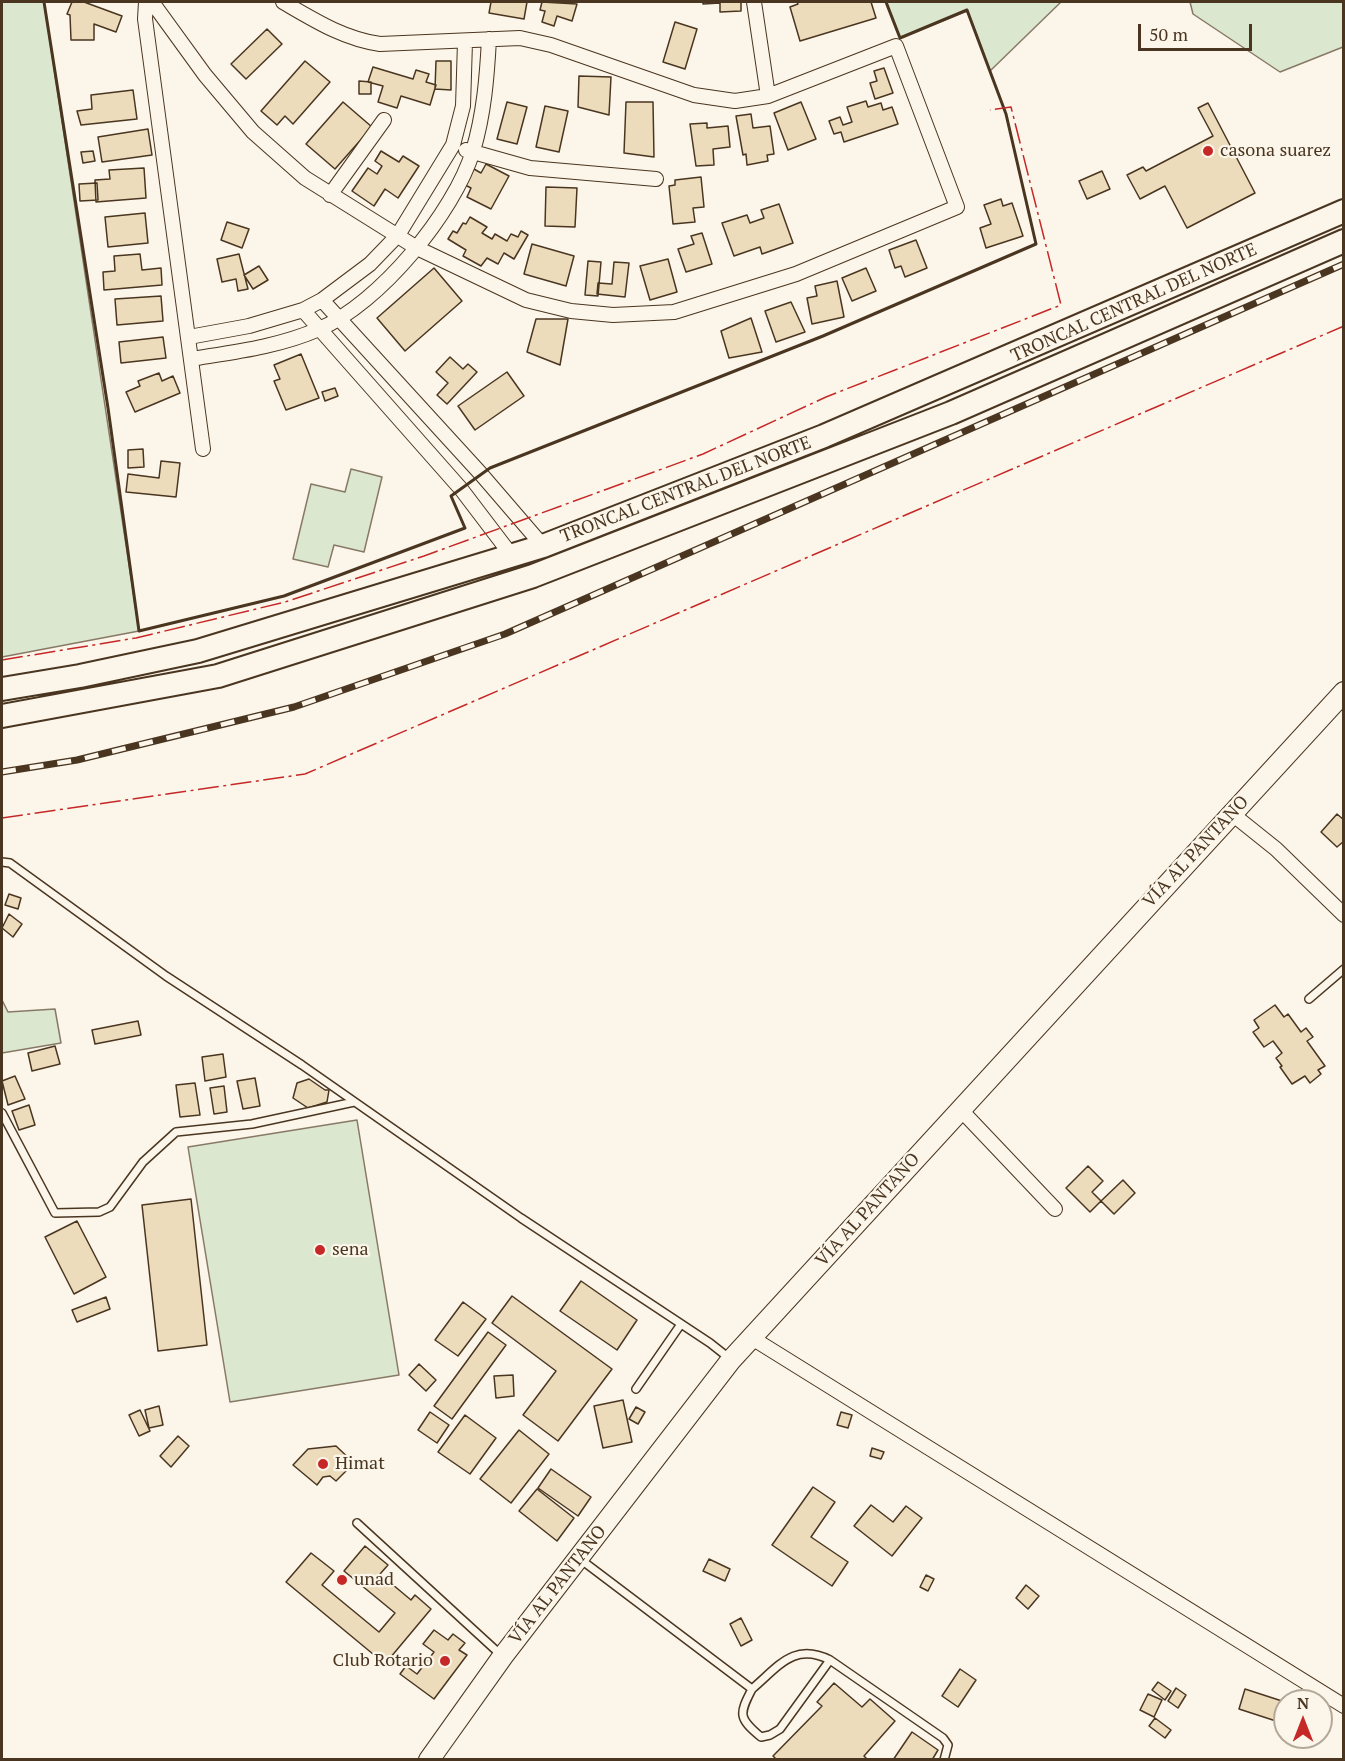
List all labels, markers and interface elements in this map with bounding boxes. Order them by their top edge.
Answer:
scale bar [1141,12,1255,50]
text: 50 m [1149,22,1188,46]
place label: casona suarez [1220,140,1331,162]
marker: casona suarez [1201,144,1215,158]
street label: TRONCAL CENTRAL DEL NORTE [1008,239,1260,367]
street label: TRONCAL CENTRAL DEL NORTE [558,432,814,548]
street label: VÍA AL PANTANO [1139,792,1253,912]
street label: VÍA AL PANTANO [811,1149,925,1271]
place label: sena [332,1239,369,1261]
marker: sena [313,1243,327,1257]
place label: Himat [335,1453,385,1475]
marker: Himat [316,1457,330,1471]
street label: VÍA AL PANTANO [505,1521,611,1649]
place label: unad [354,1569,394,1591]
marker: unad [335,1573,349,1587]
place label: Club Rotario [333,1650,433,1672]
marker: Club Rotario [438,1654,452,1668]
north arrow [1273,1689,1333,1749]
text: N [1297,1692,1309,1714]

